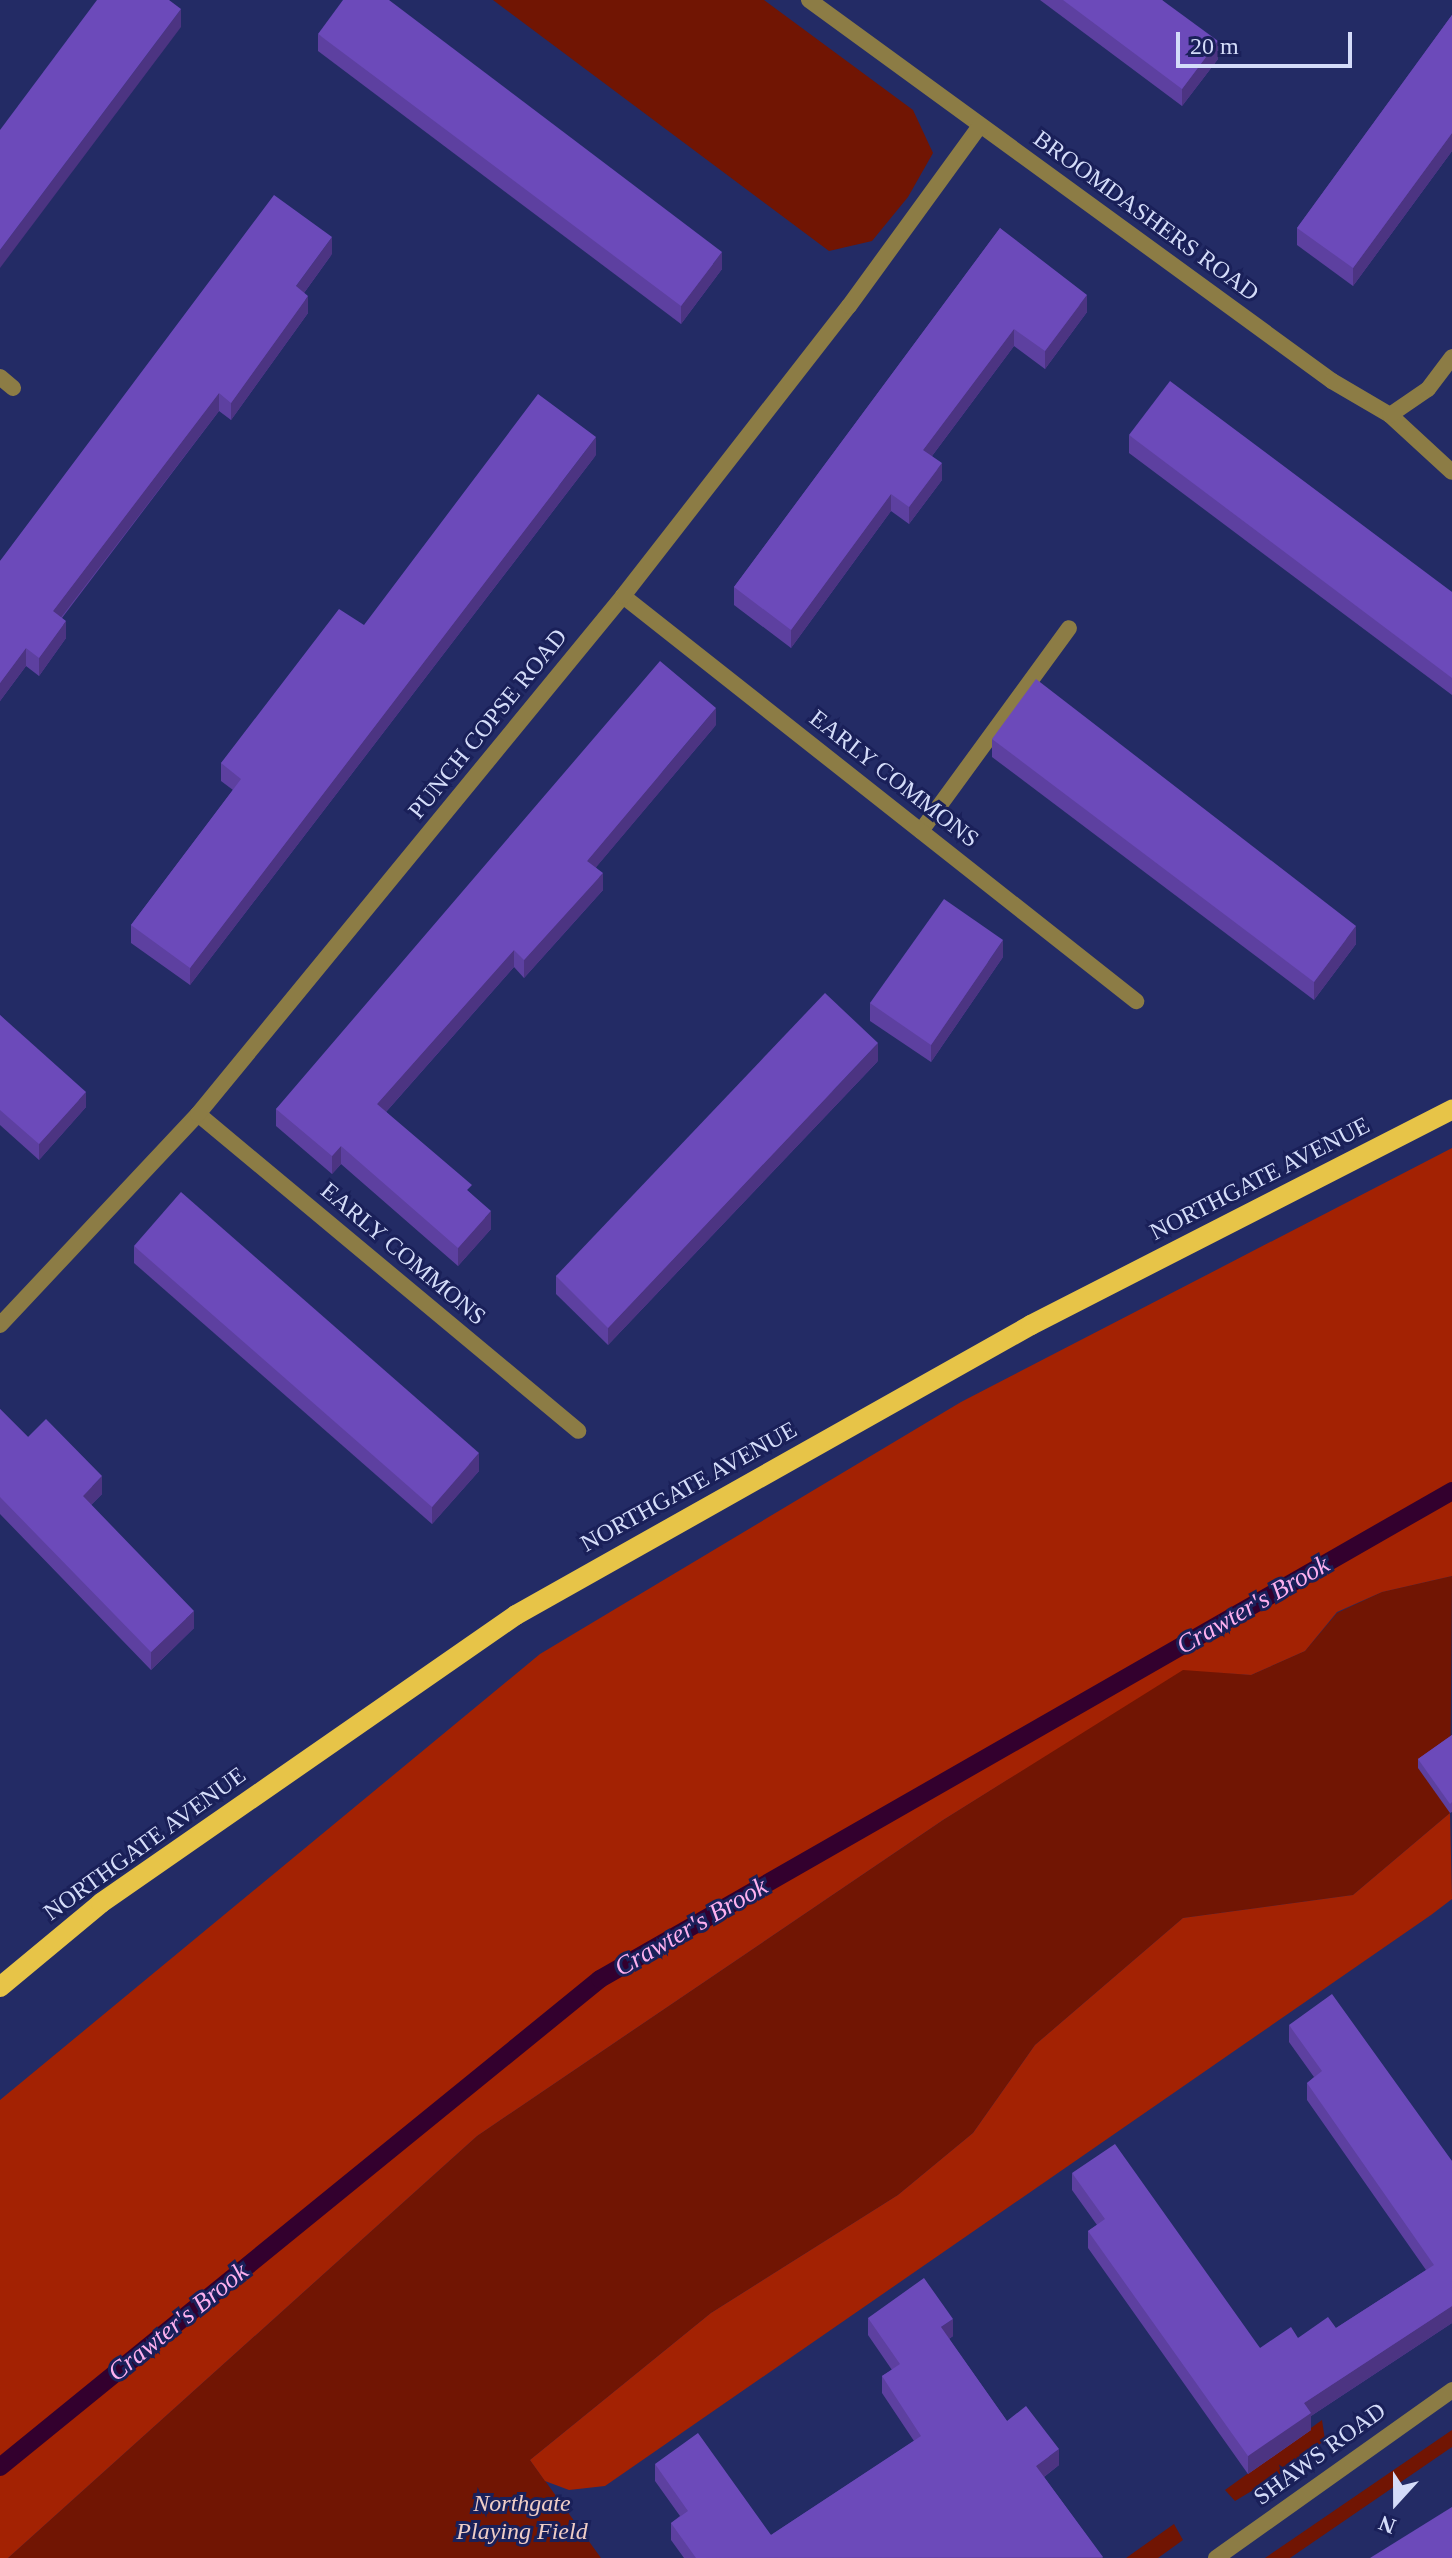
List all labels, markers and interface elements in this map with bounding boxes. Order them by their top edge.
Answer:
scale bar [1180,16,1356,66]
text: 20 m [1190,33,1239,59]
street label: BROOMDASHERS ROAD [1028,125,1264,307]
street label: PUNCH COPSE ROAD [403,623,573,825]
street label: EARLY COMMONS [803,704,985,854]
street label: NORTHGATE AVENUE [1145,1111,1375,1247]
street label: EARLY COMMONS [314,1176,492,1332]
street label: NORTHGATE AVENUE [575,1415,803,1559]
water label: Crawter's Brook [1171,1549,1335,1661]
street label: NORTHGATE AVENUE [38,1761,252,1927]
water label: Crawter's Brook [609,1871,773,1983]
water label: Crawter's Brook [102,2256,254,2388]
street label: SHAWS ROAD [1248,2396,1392,2512]
north arrow [1356,2462,1436,2542]
park label: Northgate Playing Field [456,2490,588,2546]
text: N [1375,2510,1399,2539]

